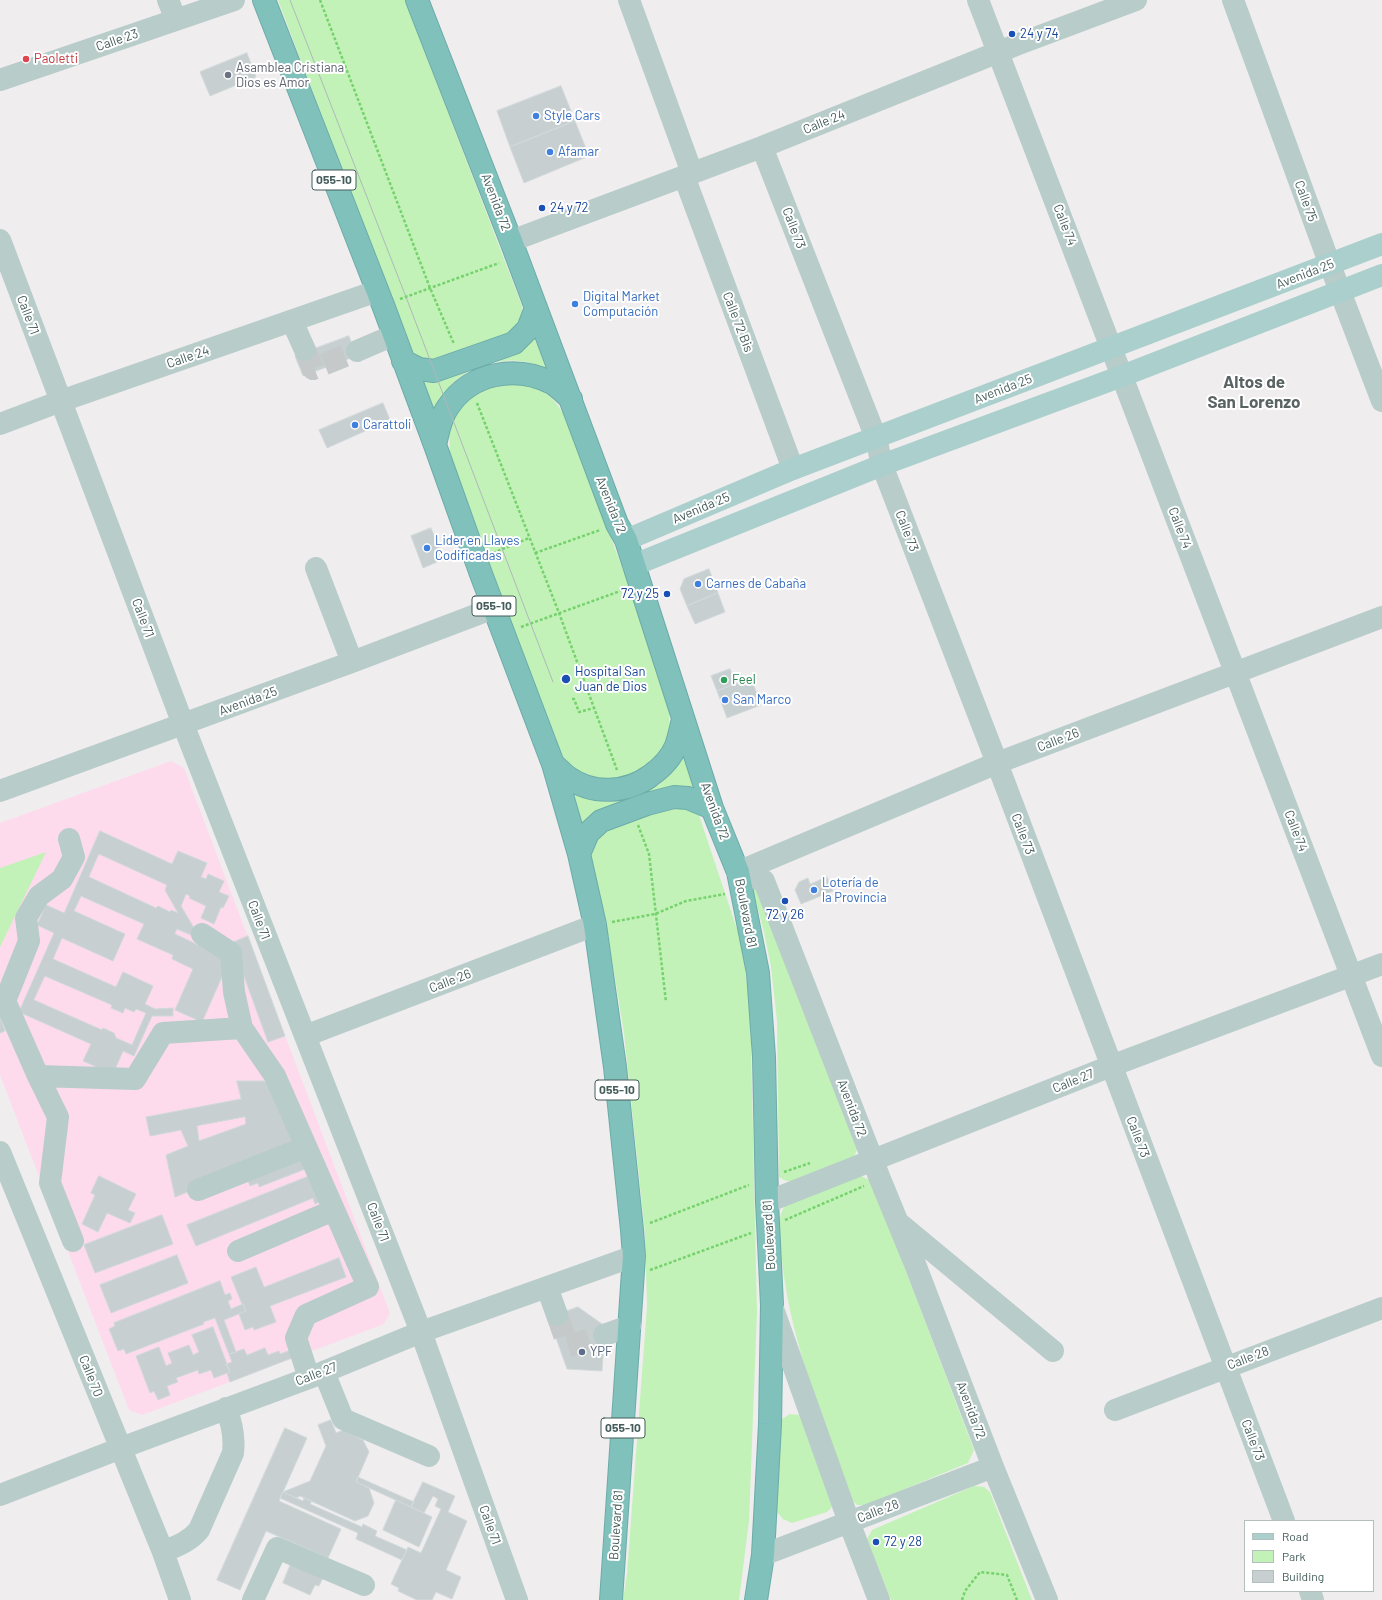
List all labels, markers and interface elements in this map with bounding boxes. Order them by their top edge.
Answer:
street label: Calle 23 [94,26,140,54]
place label: 24 y 74 [1020,26,1059,42]
marker: 24 y 74 [1007,29,1017,39]
place label: Paoletti [34,51,78,67]
marker: Paoletti [21,54,31,64]
place label: Asamblea Cristiana Dios es Amor [236,60,344,91]
marker: Asamblea Cristiana Dios es Amor [223,70,233,80]
street label: Calle 24 [801,107,847,137]
place label: Style Cars [544,108,600,124]
marker: Style Cars [531,111,541,121]
place label: Afamar [558,144,599,160]
marker: Afamar [545,147,555,157]
road number: 055-10 [312,170,356,190]
street label: Avenida 72 [478,171,514,233]
street label: Calle 75 [1291,178,1321,224]
place label: 24 y 72 [550,200,588,216]
street label: Calle 74 [1050,202,1080,248]
marker: 24 y 72 [537,203,547,213]
street label: Calle 73 [779,205,809,251]
street label: Avenida 25 [1274,256,1336,292]
place label: Digital Market Computación [583,289,660,320]
street label: Calle 72 Bis [719,290,757,354]
street label: Calle 71 [13,293,43,337]
marker: Digital Market Computación [570,299,580,309]
street label: Calle 24 [165,342,211,372]
street label: Avenida 25 [972,371,1034,407]
district label: Altos de San Lorenzo [1207,372,1301,412]
place label: Carattoli [363,417,411,433]
marker: Carattoli [350,420,360,430]
street label: Avenida 72 [592,474,630,536]
street label: Avenida 25 [670,489,732,527]
street label: Calle 74 [1165,505,1195,551]
street label: Calle 73 [892,508,922,554]
place label: Lider en Llaves Codificadas [435,533,520,564]
marker: Lider en Llaves Codificadas [422,543,432,553]
place label: Carnes de Cabaña [706,576,806,592]
marker: Carnes de Cabaña [693,579,703,589]
place label: 72 y 25 [621,586,659,602]
marker: 72 y 25 [662,589,672,599]
street label: Calle 71 [128,596,158,640]
road number: 055-10 [472,596,516,616]
place label: Hospital San Juan de Dios [575,664,647,695]
place label: Feel [732,672,756,688]
marker: Hospital San Juan de Dios [560,673,572,685]
marker: Feel [719,675,729,685]
street label: Avenida 25 [217,683,279,719]
place label: San Marco [733,692,791,708]
marker: San Marco [720,695,730,705]
street label: Calle 26 [1035,725,1081,755]
street label: Avenida 72 [697,780,733,842]
street label: Calle 74 [1281,808,1311,854]
street label: Calle 73 [1008,811,1038,857]
place label: Lotería de la Provincia [822,875,887,906]
street label: Boulevard 81 [732,877,760,949]
marker: Lotería de la Provincia [809,885,819,895]
marker: 72 y 26 [780,896,790,906]
street label: Calle 71 [244,898,274,942]
place label: 72 y 26 [766,907,804,923]
street label: Calle 26 [427,966,473,996]
street label: Calle 27 [1050,1066,1096,1096]
street label: Avenida 72 [834,1077,870,1139]
road number: 055-10 [595,1080,639,1100]
street label: Calle 73 [1123,1114,1153,1160]
street label: Calle 71 [363,1200,393,1244]
street label: Boulevard 81 [759,1200,779,1270]
street label: Calle 28 [1225,1343,1271,1373]
place label: YPF [590,1344,612,1360]
marker: YPF [577,1347,587,1357]
street label: Calle 70 [76,1353,106,1399]
street label: Calle 27 [293,1359,339,1389]
street label: Avenida 72 [953,1379,989,1441]
street label: Calle 73 [1238,1417,1268,1463]
road number: 055-10 [601,1418,645,1438]
street label: Boulevard 81 [606,1490,626,1560]
street label: Calle 28 [855,1496,901,1526]
street label: Calle 71 [476,1503,504,1547]
legend [1244,1520,1374,1592]
text: Road [1282,1529,1309,1543]
place label: 72 y 28 [884,1534,922,1550]
marker: 72 y 28 [871,1537,881,1547]
text: Park [1282,1549,1306,1563]
text: Building [1282,1569,1324,1583]

